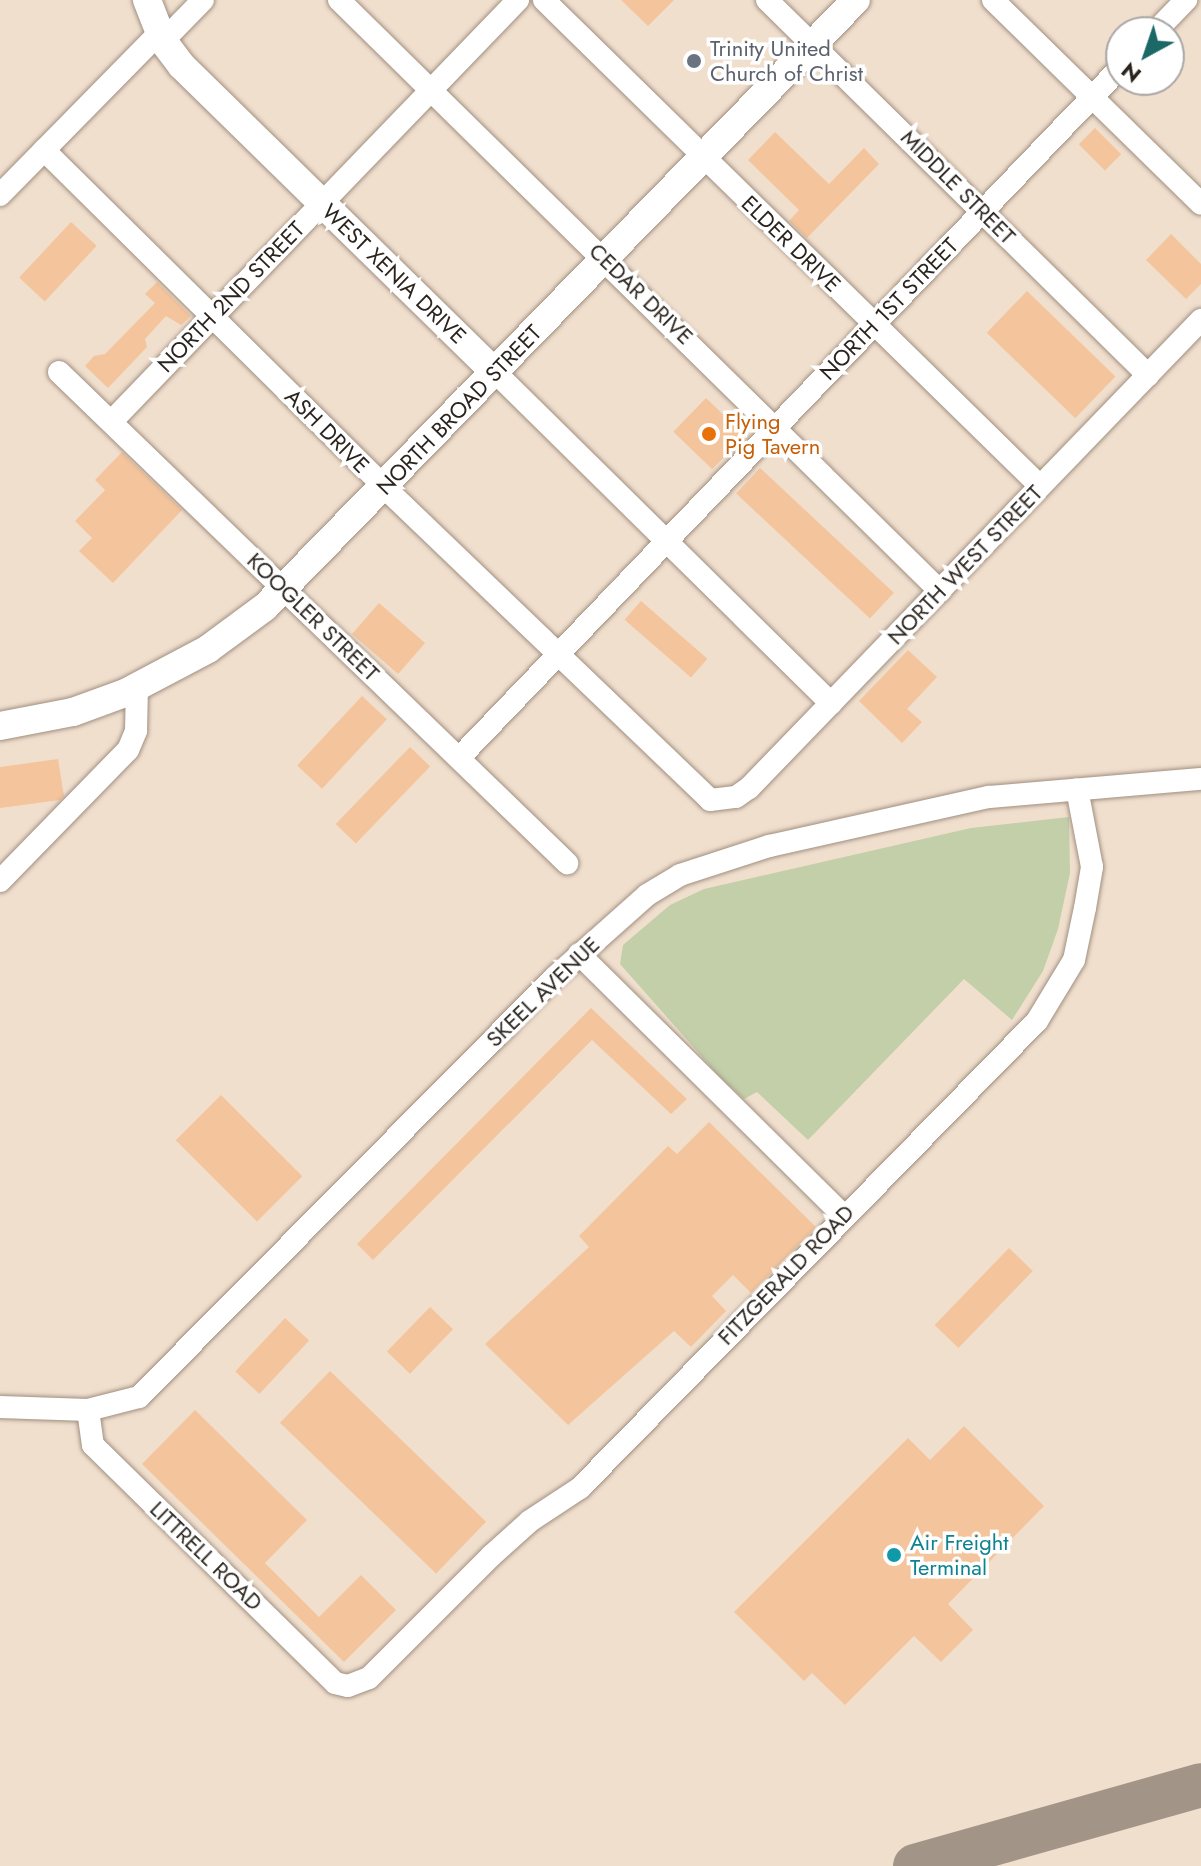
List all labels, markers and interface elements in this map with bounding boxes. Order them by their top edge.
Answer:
north arrow [1105,16,1185,96]
place label: Trinity United Church of Christ [710,35,863,86]
marker: Trinity United Church of Christ [685,52,703,70]
text: N [1114,55,1148,91]
street label: MIDDLE STREET [895,124,1021,250]
street label: ELDER DRIVE [736,190,846,298]
street label: WEST XENIA DRIVE [317,199,471,349]
street label: NORTH 2ND STREET [152,216,310,378]
street label: NORTH 1ST STREET [815,233,963,385]
street label: CEDAR DRIVE [584,238,698,350]
street label: NORTH BROAD STREET [371,320,547,500]
street label: ASH DRIVE [279,383,375,479]
place label: Flying Pig Tavern [725,408,820,460]
marker: Flying Pig Tavern [700,425,718,443]
street label: NORTH WEST STREET [882,480,1048,650]
street label: KOOGLER STREET [242,547,384,687]
street label: SKEEL AVENUE [481,931,605,1053]
street label: FITZGERALD ROAD [713,1200,859,1350]
street label: LITTRELL ROAD [144,1496,268,1616]
place label: Air Freight Terminal [910,1529,1009,1580]
marker: Air Freight Terminal [885,1546,903,1564]

